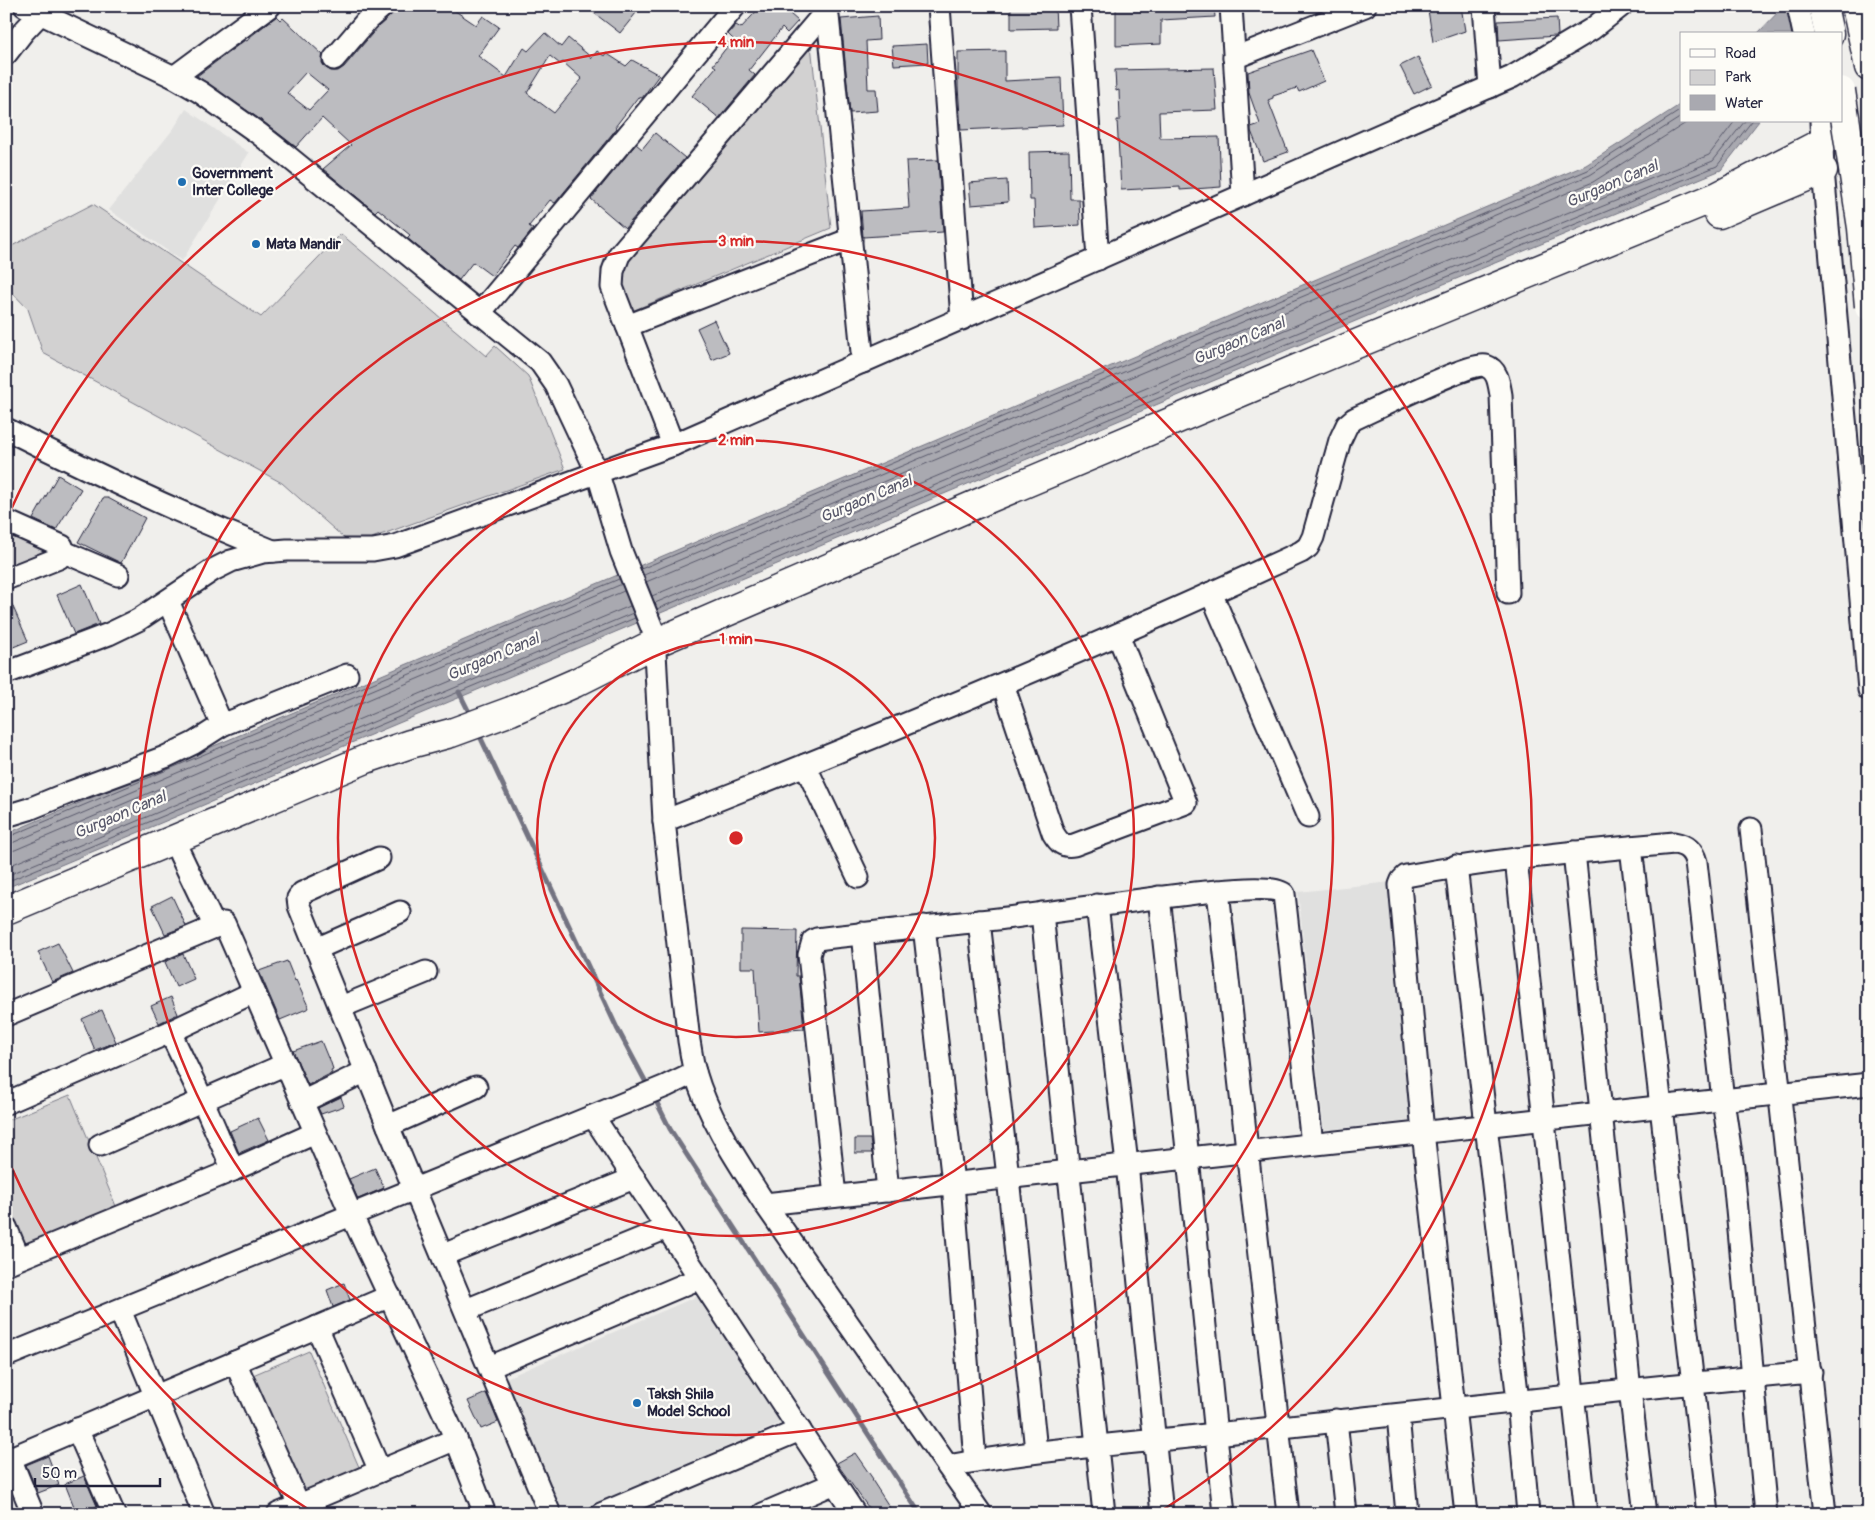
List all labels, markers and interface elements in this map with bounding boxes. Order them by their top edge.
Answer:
legend [1680,32,1842,122]
text: 4 min [718,33,755,52]
text: Road [1725,44,1756,63]
text: Park [1725,68,1752,87]
text: Water [1725,94,1764,113]
water label: Gurgaon Canal [1563,155,1663,212]
place label: Government Inter College [192,164,274,200]
marker: Government Inter College [176,176,188,188]
text: 3 min [718,232,754,251]
place label: Mata Mandir [266,235,341,254]
marker: Mata Mandir [250,238,262,250]
water label: Gurgaon Canal [1190,312,1290,369]
text: 2 min [718,431,754,450]
water label: Gurgaon Canal [817,470,917,527]
water label: Gurgaon Canal [444,628,544,685]
text: 1 min [719,630,753,649]
water label: Gurgaon Canal [71,786,171,843]
centre of rings [727,829,745,847]
place label: Taksh Shila Model School [646,1385,731,1421]
marker: Taksh Shila Model School [631,1397,643,1409]
scale bar [35,1455,160,1487]
text: 50 m [42,1464,77,1483]

